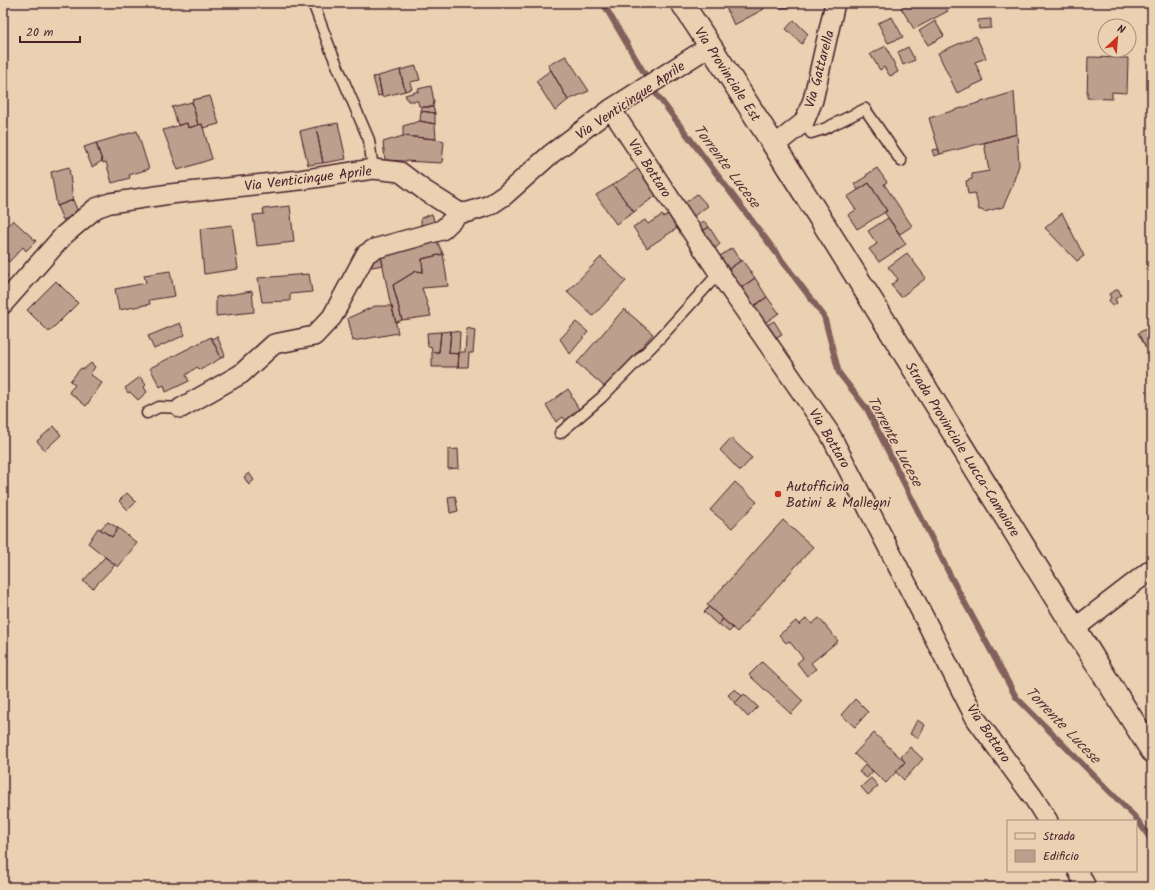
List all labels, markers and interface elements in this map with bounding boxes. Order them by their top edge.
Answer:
scale bar [20,18,80,44]
north arrow [1097,18,1137,58]
text: N [1114,20,1128,40]
text: 20 m [26,23,54,42]
street label: Via Provinciale Est [688,23,766,127]
street label: Via Gattarella [799,28,841,111]
street label: Via Venticinque Aprile [571,55,690,146]
water label: Torrente Lucese [687,119,767,215]
street label: Via Bottaro [622,135,677,202]
street label: Via Venticinque Aprile [243,160,374,198]
street label: Strada Provinciale Lucca-Camaiore [899,358,1026,542]
water label: Torrente Lucese [860,392,929,492]
street label: Via Bottaro [803,404,856,473]
place label: Autofficina Batini & Mallegni [786,476,891,514]
marker: Autofficina Batini & Mallegni [773,489,783,499]
water label: Torrente Lucese [1019,681,1107,771]
street label: Via Bottaro [960,700,1016,767]
legend [1007,820,1137,872]
text: Strada [1043,827,1076,846]
text: Edificio [1043,847,1079,866]

